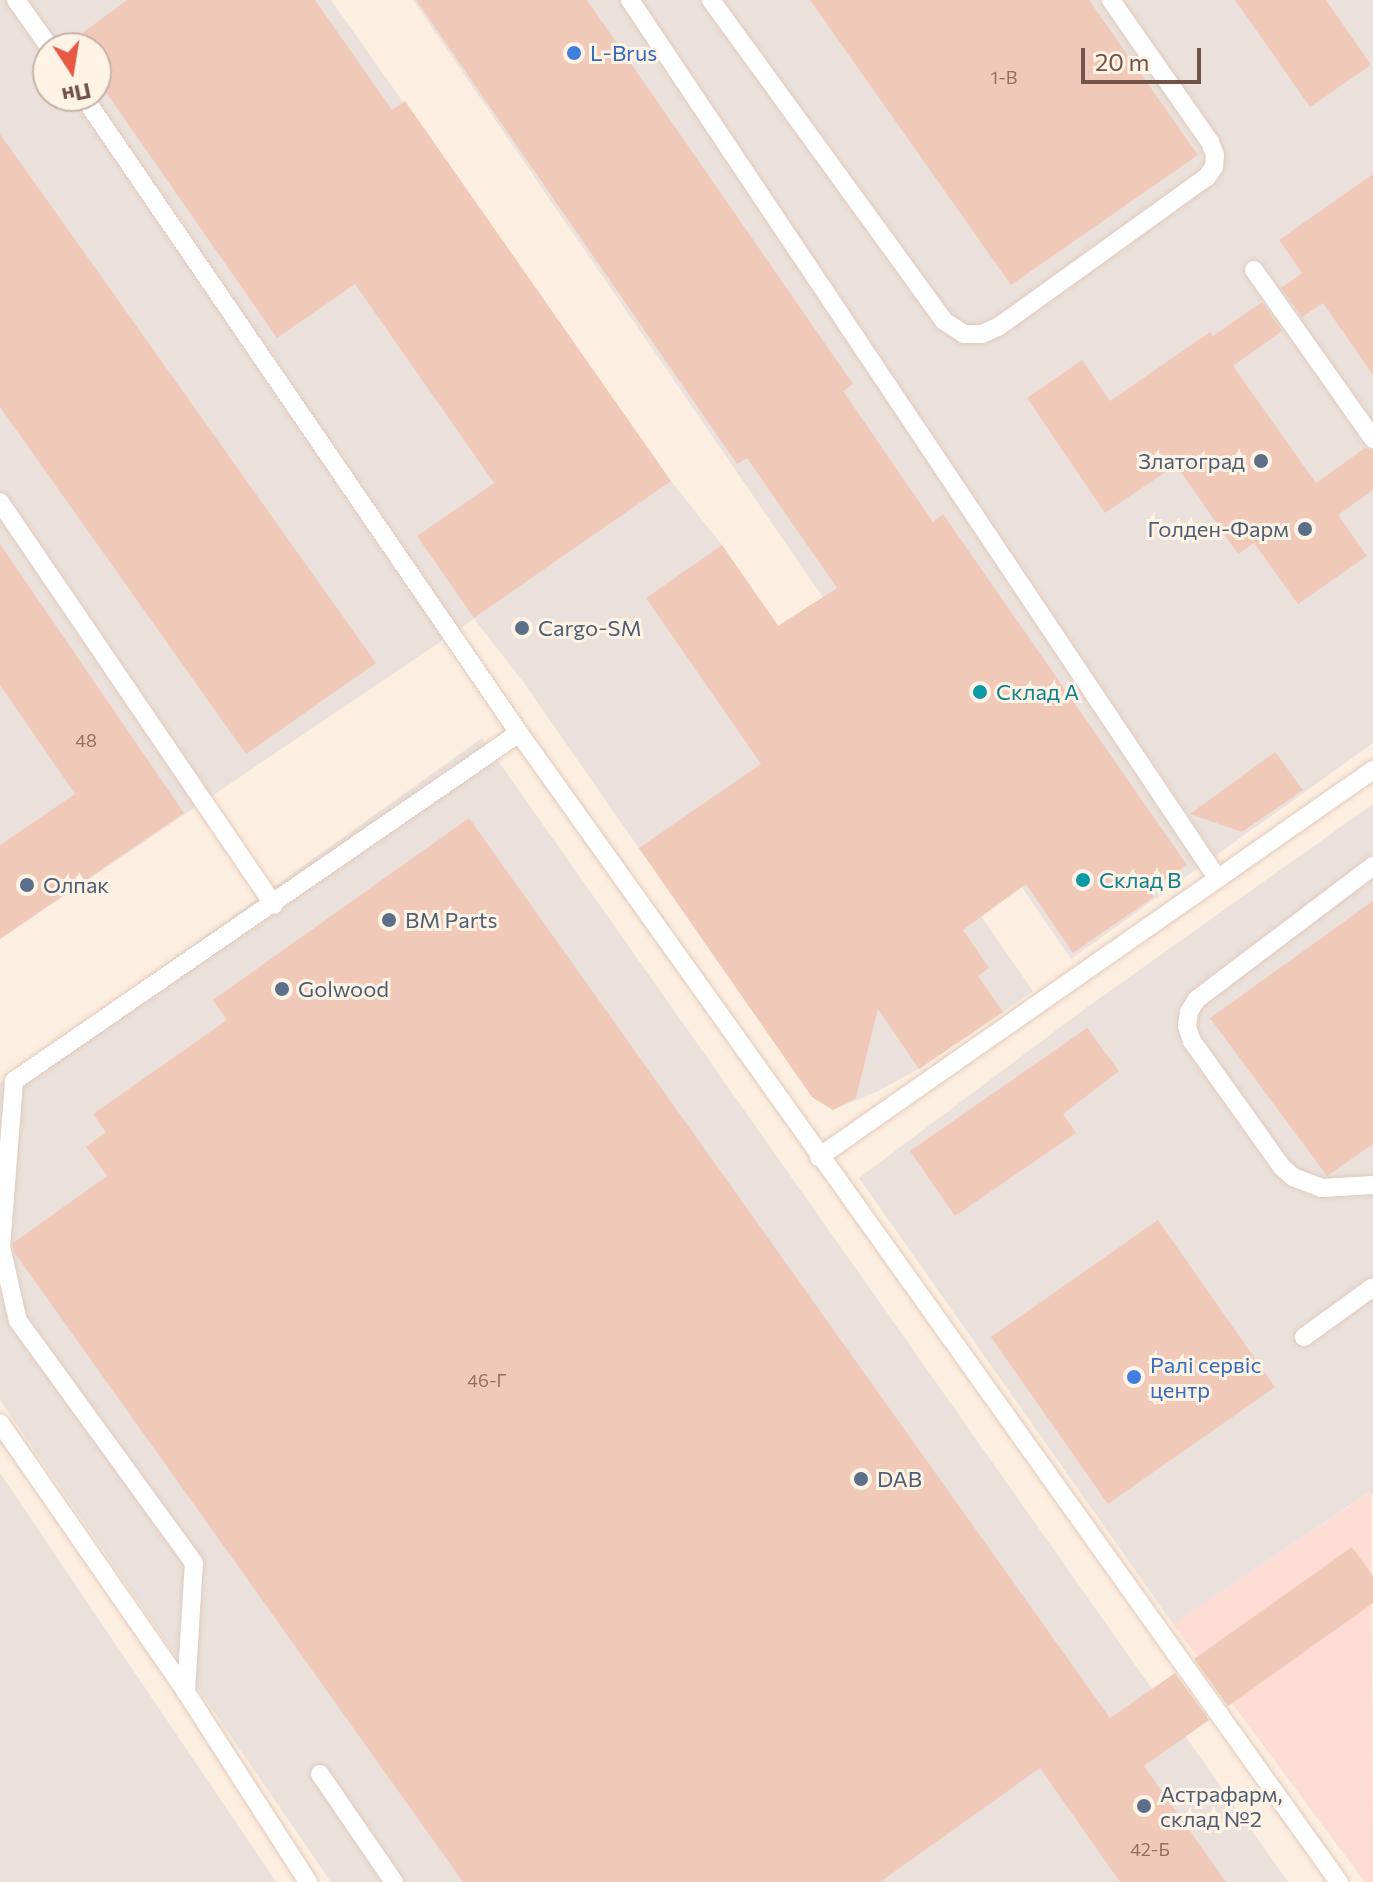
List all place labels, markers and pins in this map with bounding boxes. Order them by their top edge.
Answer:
place label: L-Brus [590,40,657,66]
marker: L-Brus [565,44,583,62]
place label: Златоград [1138,448,1245,474]
marker: Златоград [1252,452,1270,470]
place label: Голден-Фарм [1148,516,1289,542]
marker: Голден-Фарм [1296,520,1314,538]
place label: Cargo-SM [538,615,641,641]
marker: Cargo-SM [513,619,531,637]
place label: Склад A [996,679,1079,705]
marker: Склад A [971,683,989,701]
place label: Склад B [1099,867,1181,893]
marker: Склад B [1074,871,1092,889]
place label: Олпак [43,872,109,898]
marker: Олпак [18,876,36,894]
place label: BM Parts [405,907,498,933]
marker: BM Parts [380,911,398,929]
place label: Golwood [298,976,389,1002]
marker: Golwood [273,980,291,998]
place label: Ралі сервіс центр [1150,1351,1261,1402]
marker: Ралі сервіс центр [1125,1368,1143,1386]
place label: DAB [877,1466,922,1492]
marker: DAB [852,1470,870,1488]
place label: Астрафарм, склад №2 [1160,1780,1283,1832]
marker: Астрафарм, склад №2 [1135,1797,1153,1815]

